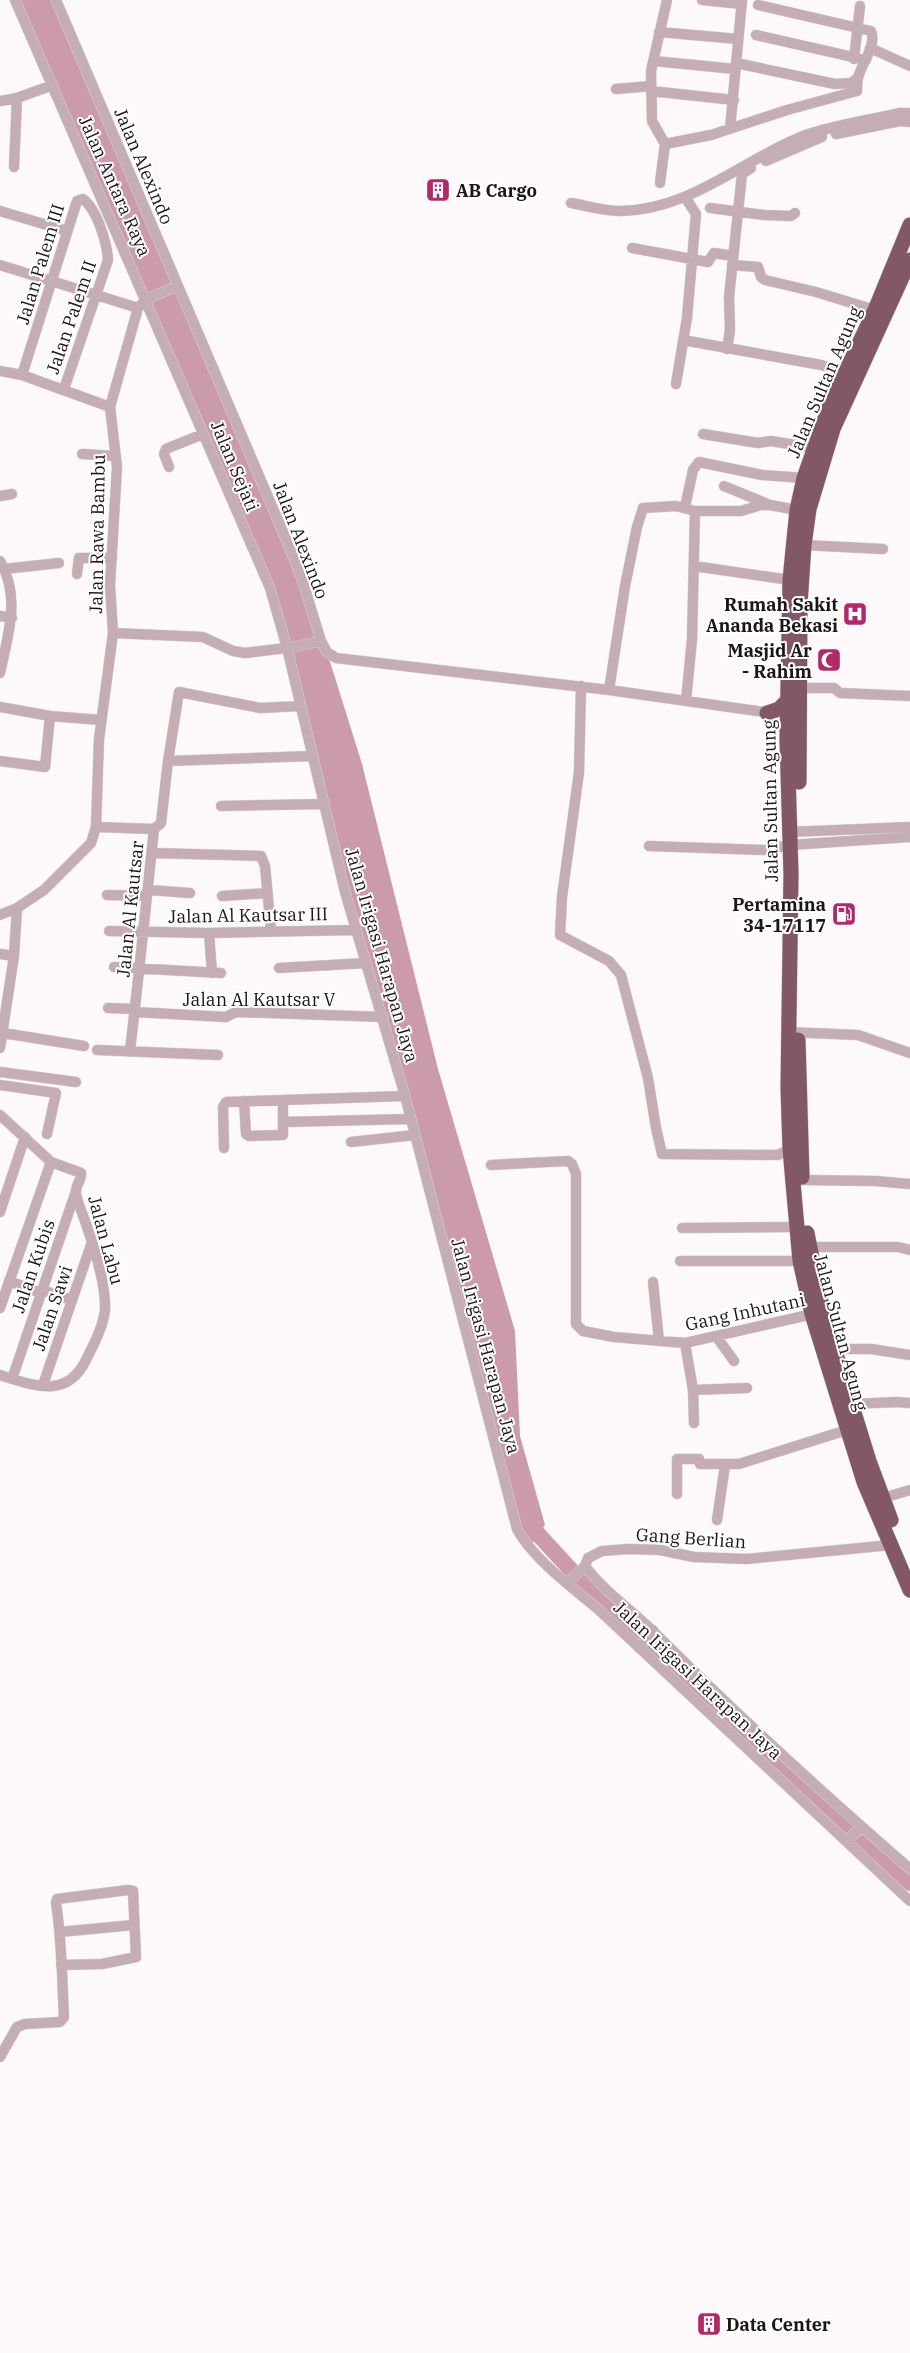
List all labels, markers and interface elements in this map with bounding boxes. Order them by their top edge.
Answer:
street label: Jalan Alexindo [109,104,179,228]
street label: Jalan Antara Raya [74,112,156,260]
building icon: AB Cargo [425,177,451,203]
place label: AB Cargo [456,179,537,202]
street label: Jalan Palem III [11,201,69,327]
street label: Jalan Palem II [41,257,101,377]
street label: Jalan Sultan Agung [782,303,866,461]
street label: Jalan Sejati [206,417,265,515]
street label: Jalan Rawa Bambu [84,454,110,614]
street label: Jalan Alexindo [268,478,334,602]
place label: Rumah Sakit Ananda Bekasi [706,593,838,637]
hospital icon: Rumah Sakit Ananda Bekasi [842,601,868,627]
place label: Masjid Ar - Rahim [728,639,813,683]
mosque icon: Masjid Ar - Rahim [816,647,842,673]
street label: Jalan Sultan Agung [757,719,783,882]
street label: Jalan Al Kautsar [111,840,149,978]
street label: Jalan Irigasi Harapan Jaya [340,845,424,1065]
place label: Pertamina 34-17117 [732,893,826,937]
fuel station icon: Pertamina 34-17117 [831,901,857,927]
street label: Jalan Al Kautsar III [168,902,328,928]
street label: Jalan Al Kautsar V [182,988,336,1011]
street label: Jalan Labu [83,1193,129,1287]
street label: Jalan Kubis [6,1216,60,1316]
street label: Jalan Irigasi Harapan Jaya [446,1236,526,1457]
street label: Jalan Sultan Agung [809,1251,873,1414]
street label: Jalan Sawi [27,1262,77,1354]
street label: Gang Inhutani [683,1288,807,1336]
street label: Gang Berlian [635,1523,747,1553]
street label: Jalan Irigasi Harapan Jaya [609,1596,787,1764]
building icon: Data Center [696,2311,722,2337]
place label: Data Center [726,2313,831,2336]

